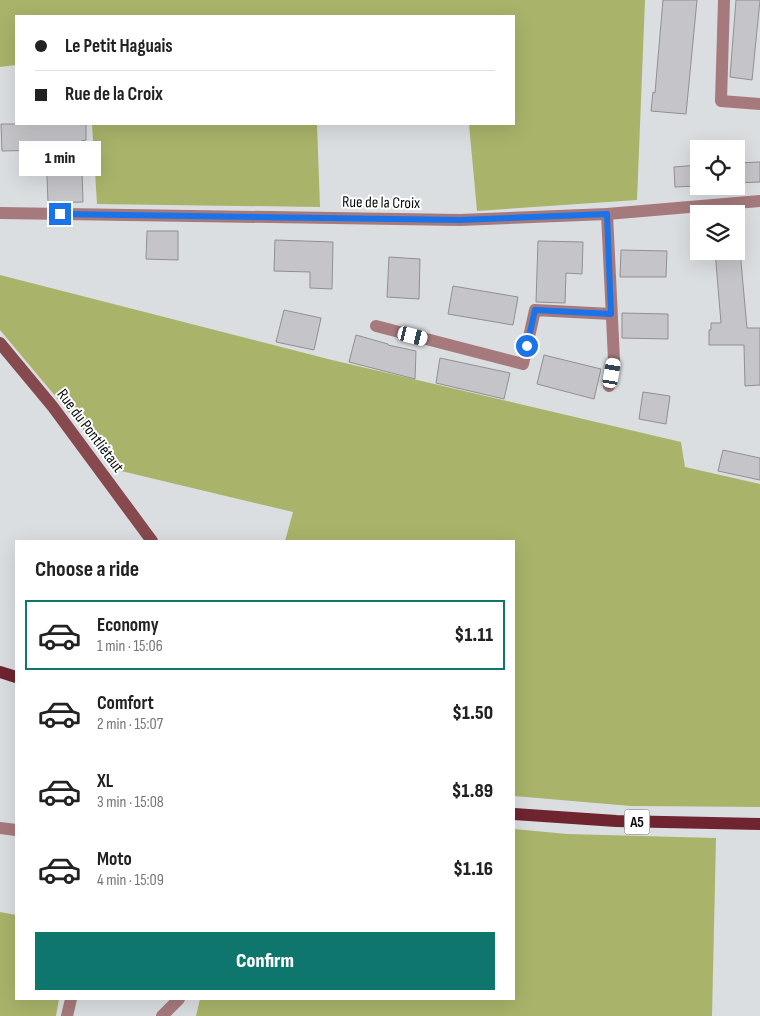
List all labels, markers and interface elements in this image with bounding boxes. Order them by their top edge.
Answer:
text: Le Petit Haguais [65,35,173,58]
text: Rue de la Croix [65,83,163,106]
map controls [690,140,745,260]
button: locate [690,140,745,195]
callout: 1 min [19,142,101,176]
text: 1 min [45,149,75,168]
street label: Rue de la Croix [342,193,420,213]
route end [49,203,71,225]
button: layers [690,205,745,260]
car [396,325,429,347]
route start [516,335,538,357]
car [602,357,621,389]
street label: Rue du Pontliétaut [53,386,128,476]
text: Choose a ride [35,556,139,583]
icon: car [37,613,82,658]
text: Economy [97,614,159,637]
text: $1.11 [455,624,493,647]
text: 1 min · 15:06 [97,637,163,656]
icon: car [37,691,82,736]
text: Comfort [97,692,154,715]
text: $1.50 [452,702,493,725]
text: 2 min · 15:07 [97,715,163,734]
icon: car [37,769,82,814]
text: XL [97,770,113,793]
text: $1.89 [452,780,493,803]
text: 3 min · 15:08 [97,793,164,812]
road number: A5 [624,810,650,834]
icon: car [37,847,82,892]
text: Moto [97,848,132,871]
text: $1.16 [453,858,493,881]
text: 4 min · 15:09 [97,871,164,890]
button: Confirm [35,932,495,990]

